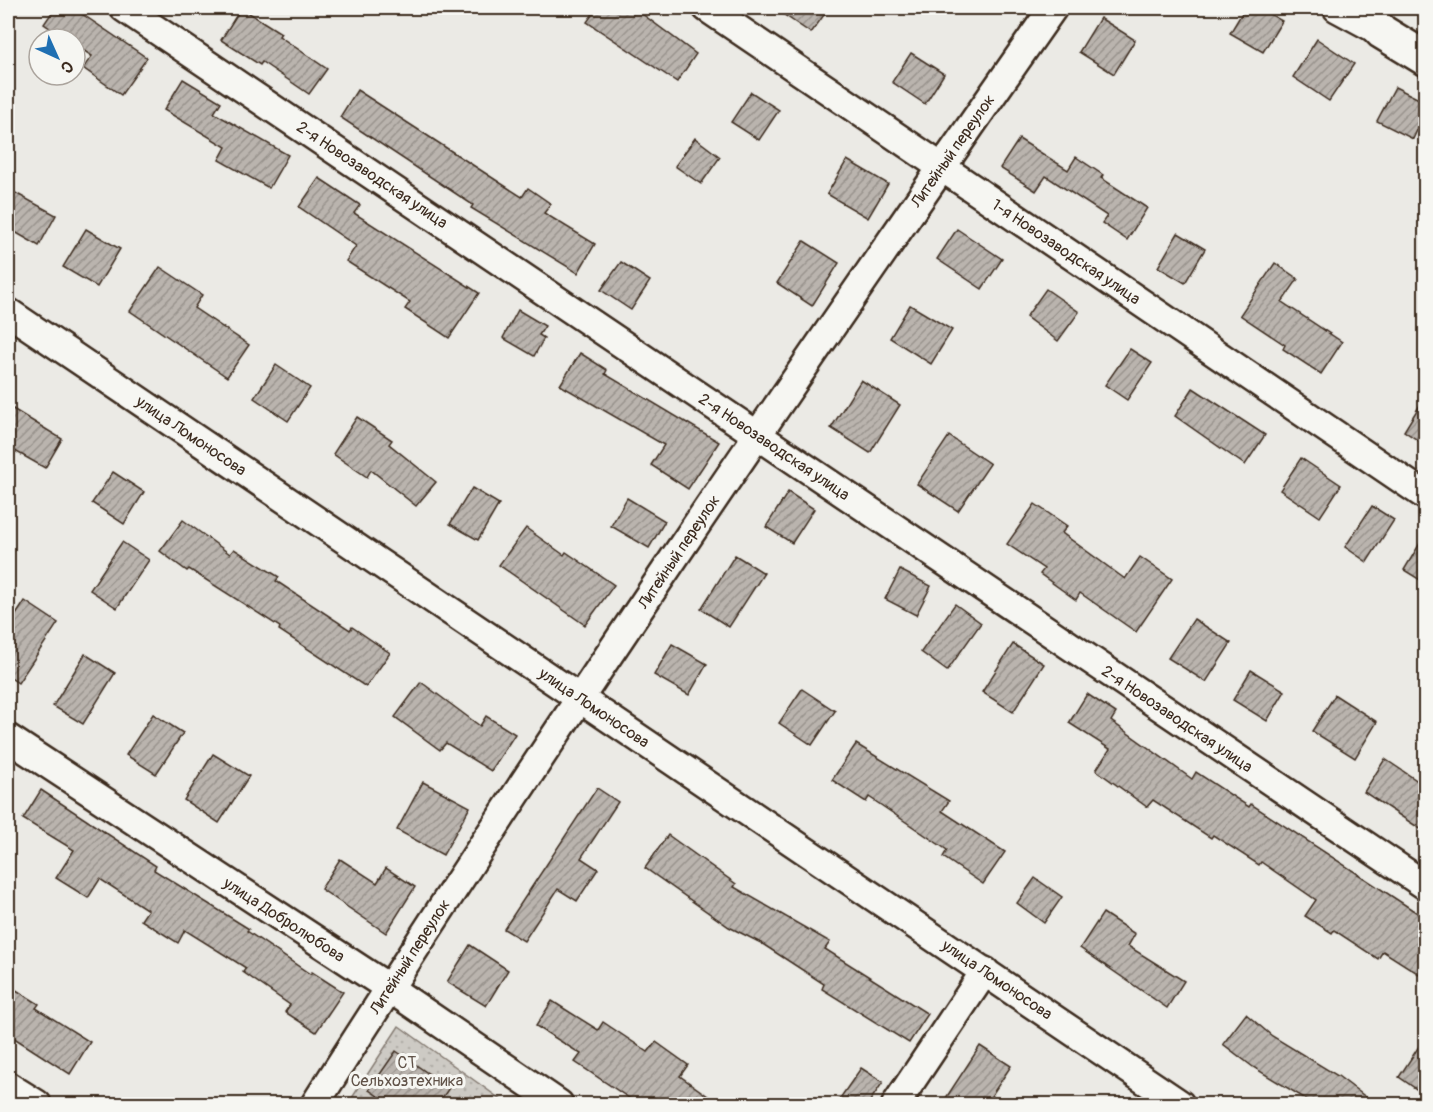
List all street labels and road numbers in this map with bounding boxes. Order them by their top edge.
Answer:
street label: Литейный переулок [906,91,999,212]
street label: 2-я Новозаводская улица [293,117,451,233]
street label: 1-я Новозаводская улица [988,195,1144,309]
street label: 2-я Новозаводская улица [695,389,853,505]
street label: улица Ломоносова [131,391,250,480]
street label: Литейный переулок [633,491,725,614]
street label: 2-я Новозаводская улица [1098,661,1256,777]
street label: улица Ломоносова [534,663,653,752]
street label: улица Добролюбова [219,873,348,967]
street label: Литейный переулок [365,896,455,1019]
street label: улица Ломоносова [937,935,1056,1024]

